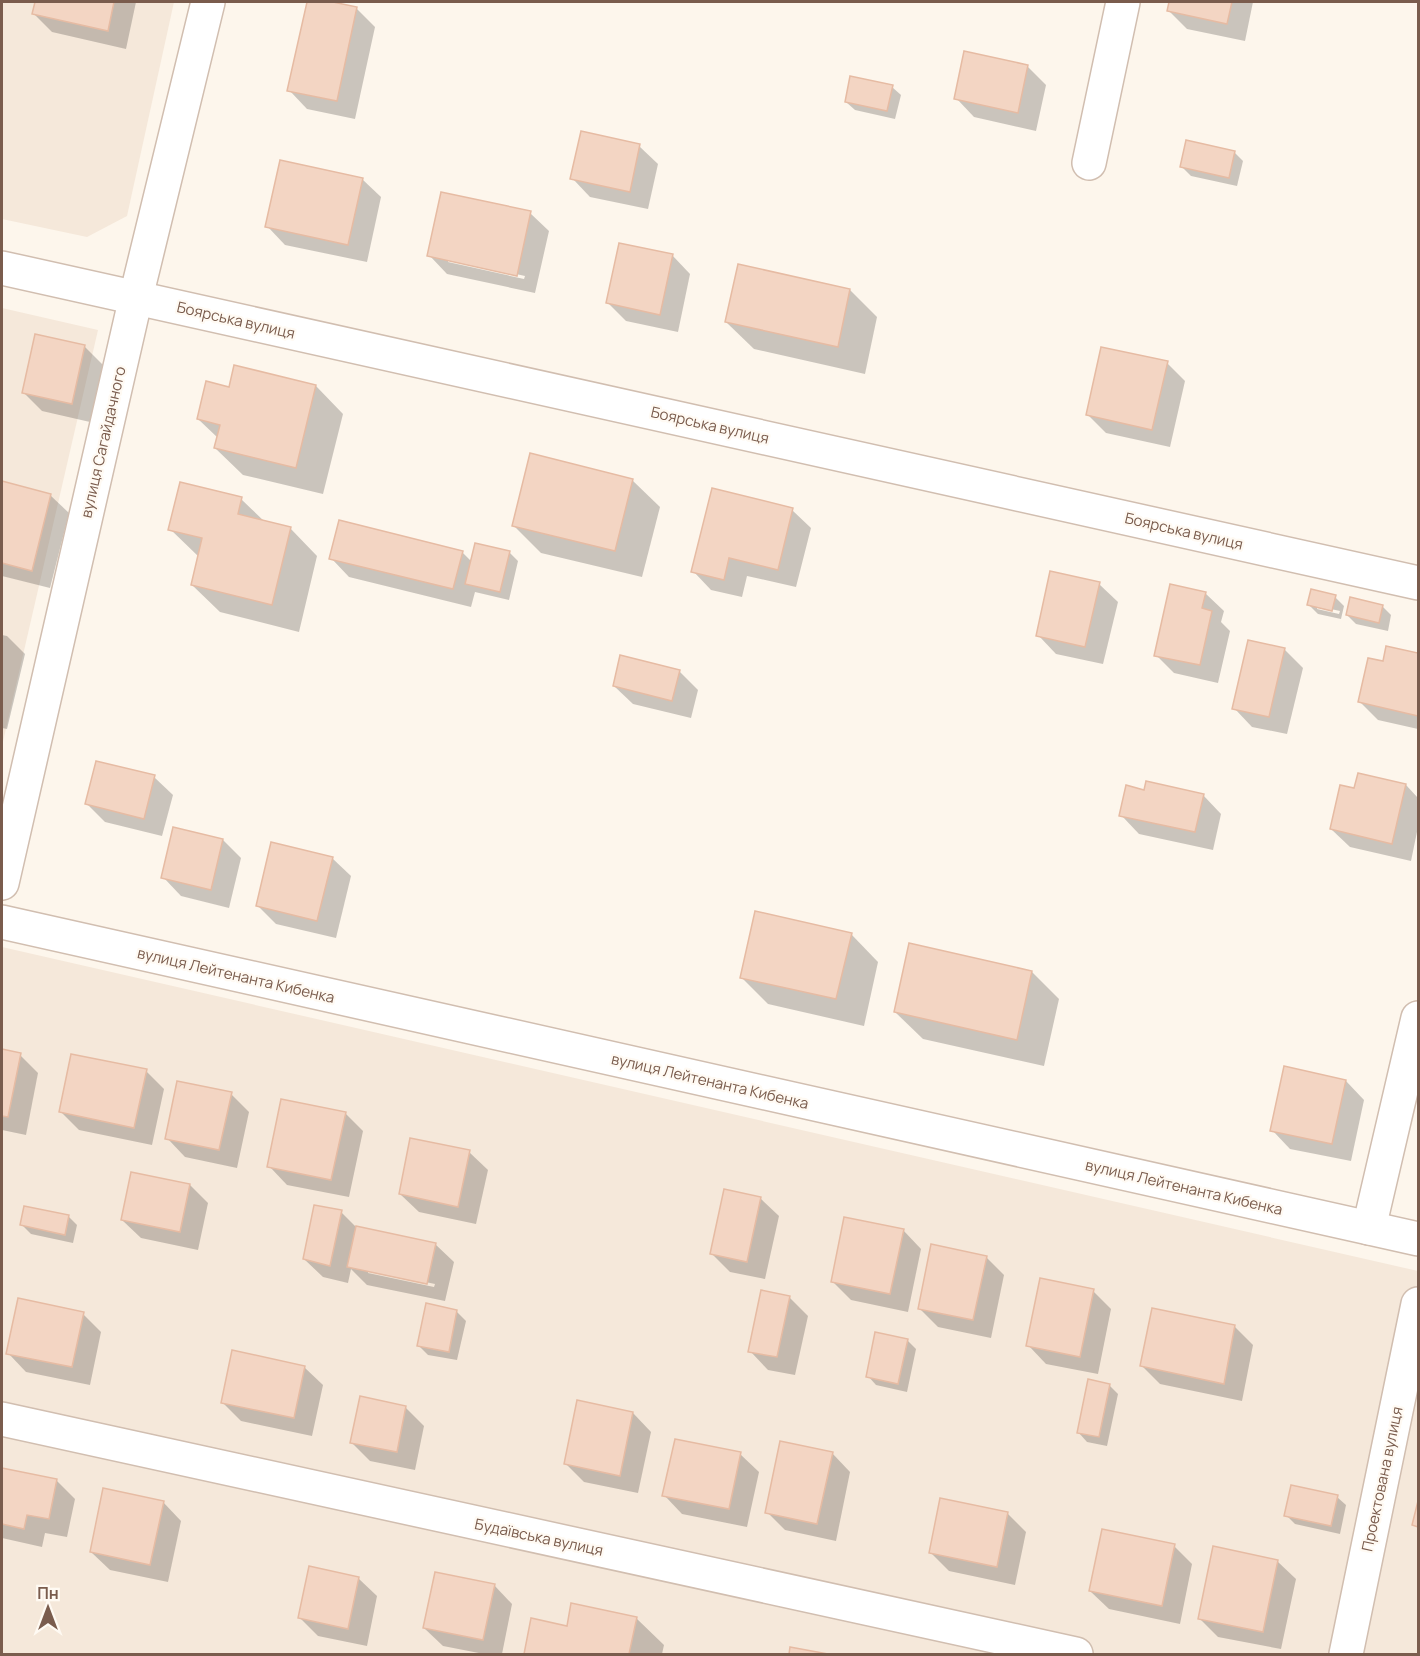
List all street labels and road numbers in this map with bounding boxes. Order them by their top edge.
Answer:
street label: Боярська вулиця [175,296,297,344]
street label: вулиця Сагайдачного [75,364,131,520]
street label: Боярська вулиця [649,401,771,449]
street label: Боярська вулиця [1123,507,1245,555]
street label: вулиця Лейтенанта Кибенка [135,942,337,1008]
street label: вулиця Лейтенанта Кибенка [609,1048,811,1114]
street label: вулиця Лейтенанта Кибенка [1083,1154,1285,1220]
street label: Проектована вулиця [1356,1405,1408,1553]
street label: Будаївська вулиця [473,1513,605,1561]

